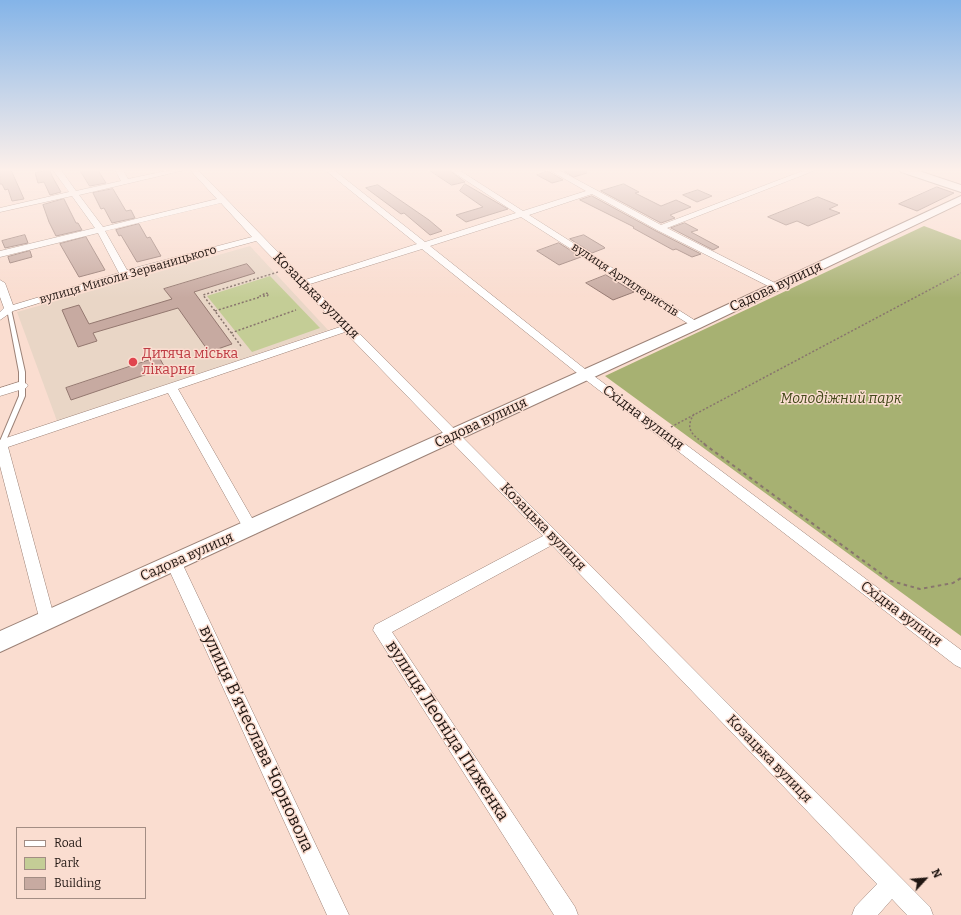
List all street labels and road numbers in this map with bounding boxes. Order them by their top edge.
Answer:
street label: вулиця Артилеристів [569,240,681,320]
street label: вулиця Миколи Зерваницького [38,243,218,307]
street label: Козацька вулиця [269,249,363,343]
street label: Садова вулиця [727,258,825,316]
street label: Східна вулиця [599,382,687,454]
street label: Садова вулиця [432,394,530,452]
street label: Козацька вулиця [497,480,589,574]
street label: Садова вулиця [138,529,236,585]
street label: Східна вулиця [857,578,945,650]
street label: вулиця Вʼячеслава Чорновола [194,622,318,856]
street label: вулиця Леоніда Пиженка [381,637,513,825]
street label: Козацька вулиця [723,712,815,806]

